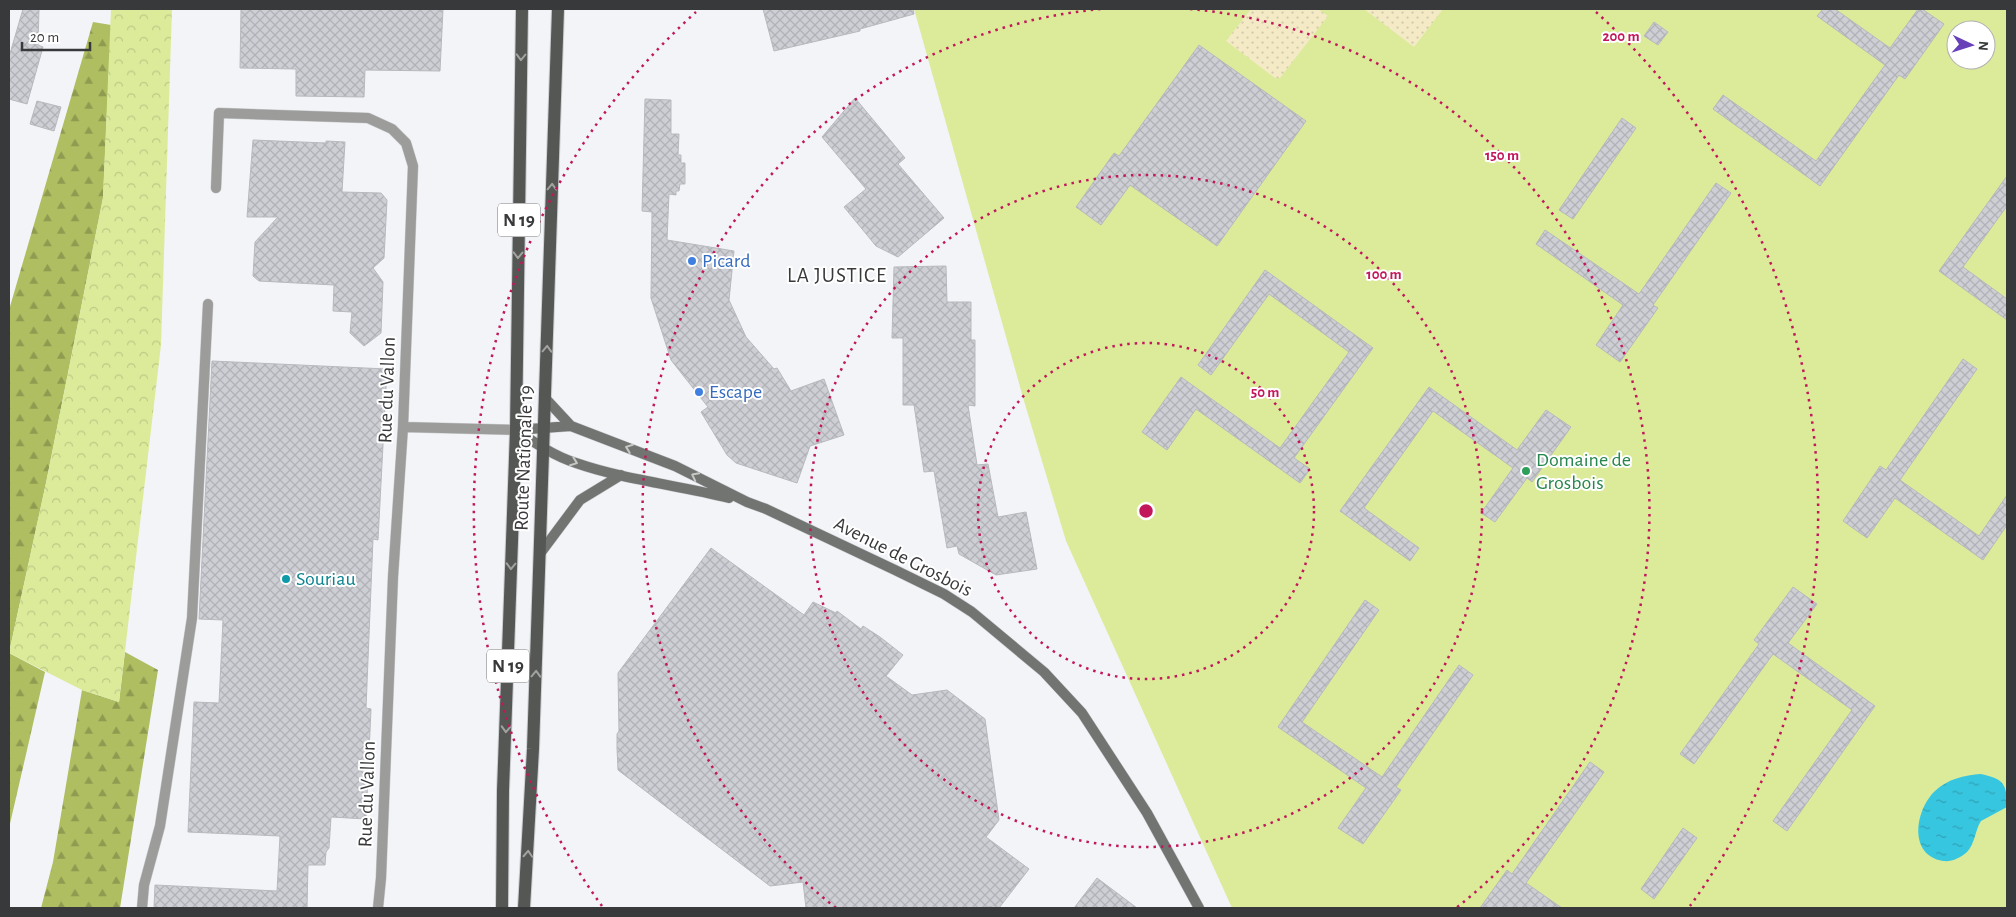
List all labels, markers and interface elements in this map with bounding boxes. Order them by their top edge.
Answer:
scale bar [22,20,90,52]
north arrow [1946,20,1996,70]
text: 200 m [1602,29,1640,44]
text: 20 m [30,30,59,45]
text: N [1976,40,1990,51]
one-way arrow [516,54,526,62]
text: 150 m [1485,148,1519,163]
one-way arrow [547,183,557,190]
road number: N 19 [498,204,540,236]
place label: Picard [702,251,751,271]
one-way arrow [513,252,523,259]
marker: Picard [686,255,698,267]
district label: LA JUSTICE [787,265,887,286]
text: 100 m [1366,267,1402,282]
street label: Rue du Vallon [375,336,399,444]
one-way arrow [541,345,552,353]
place label: Escape [709,382,762,402]
street label: Route Nationale 19 [511,385,537,531]
text: 50 m [1251,385,1279,400]
marker: Escape [693,386,705,398]
one-way arrow [625,444,634,454]
place label: Domaine de Grosbois [1536,450,1631,493]
one-way arrow [569,456,578,466]
marker: Domaine de Grosbois [1520,465,1532,477]
one-way arrow [691,472,700,482]
centre of rings [1137,502,1155,520]
street label: Avenue de Grosbois [831,514,975,600]
one-way arrow [506,563,516,571]
place label: Souriau [296,569,356,589]
marker: Souriau [280,573,292,585]
road number: N 19 [487,649,529,682]
one-way arrow [530,670,541,678]
one-way arrow [500,725,511,733]
street label: Rue du Vallon [355,740,379,848]
one-way arrow [522,849,533,857]

